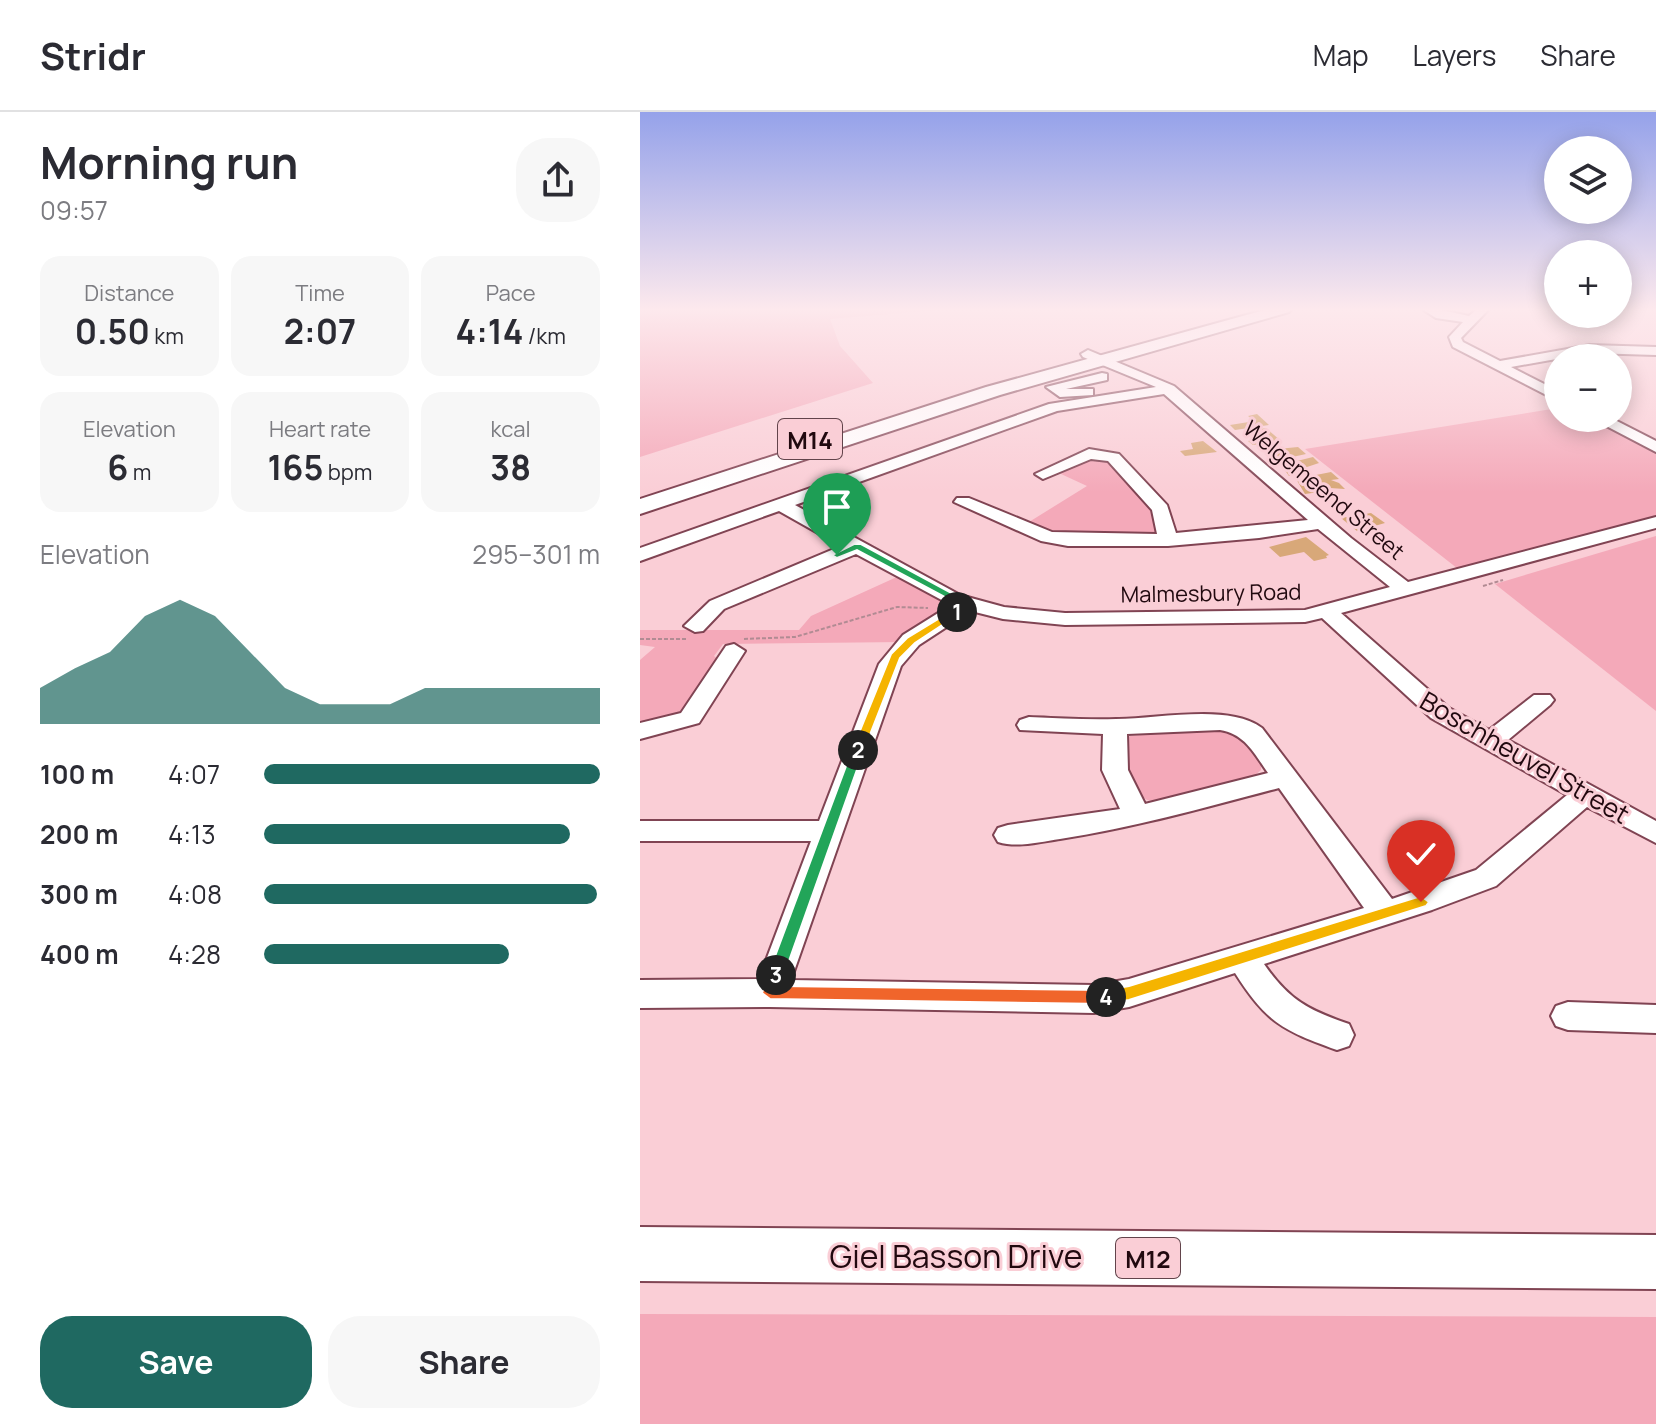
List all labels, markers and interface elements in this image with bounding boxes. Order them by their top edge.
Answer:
text: Stridr [40,29,146,81]
text: Map [1313,36,1369,74]
text: Layers [1413,36,1496,74]
text: Share [1540,36,1616,74]
text: Morning run [40,132,298,192]
map controls [1544,136,1632,432]
button: layers [1544,136,1632,224]
button: share [516,138,600,222]
text: 09:57 [40,192,108,228]
button: + [1544,240,1632,328]
text: Distance [84,278,174,308]
text: Time [295,278,345,308]
text: Pace [486,278,536,308]
text: 0.50 [75,308,150,354]
text: 2:07 [284,308,356,354]
text: 4:14 [455,308,523,354]
text: km [150,321,184,351]
text: /km [523,321,566,351]
button: − [1544,344,1632,432]
text: Elevation [83,414,176,444]
text: Heart rate [269,414,371,444]
text: kcal [491,414,531,444]
street label: Welgemeend Street [1237,414,1411,566]
road number: M14 [778,419,842,459]
text: 6 [107,444,128,490]
text: 165 [267,444,323,490]
text: 38 [490,444,531,490]
text: m [128,457,151,487]
text: bpm [323,457,373,487]
pin [803,473,871,555]
icon: arrive [815,485,859,529]
text: Elevation [40,536,150,572]
text: 295–301 m [472,536,600,572]
street label: Malmesbury Road [1120,576,1302,610]
pin: 1 [937,592,977,632]
text: 1 [952,597,962,627]
street label: Boschheuvel Street [1414,682,1636,832]
pin: 2 [838,730,878,770]
text: 2 [851,735,865,765]
text: 100 m [40,756,114,792]
text: 4:07 [168,756,220,792]
text: 200 m [40,816,118,852]
text: 4:13 [168,816,216,852]
pin [1387,820,1455,902]
icon: check [1399,832,1443,876]
text: 300 m [40,876,118,912]
text: 4:08 [168,876,222,912]
text: 400 m [40,936,119,972]
text: 4:28 [168,936,221,972]
pin: 3 [756,955,796,995]
text: 3 [770,960,782,990]
pin: 4 [1086,977,1126,1017]
text: 4 [1099,982,1113,1012]
street label: Giel Basson Drive [830,1234,1082,1278]
road number: M12 [1116,1238,1180,1278]
button: Save [40,1316,312,1408]
button: Share [328,1316,600,1408]

